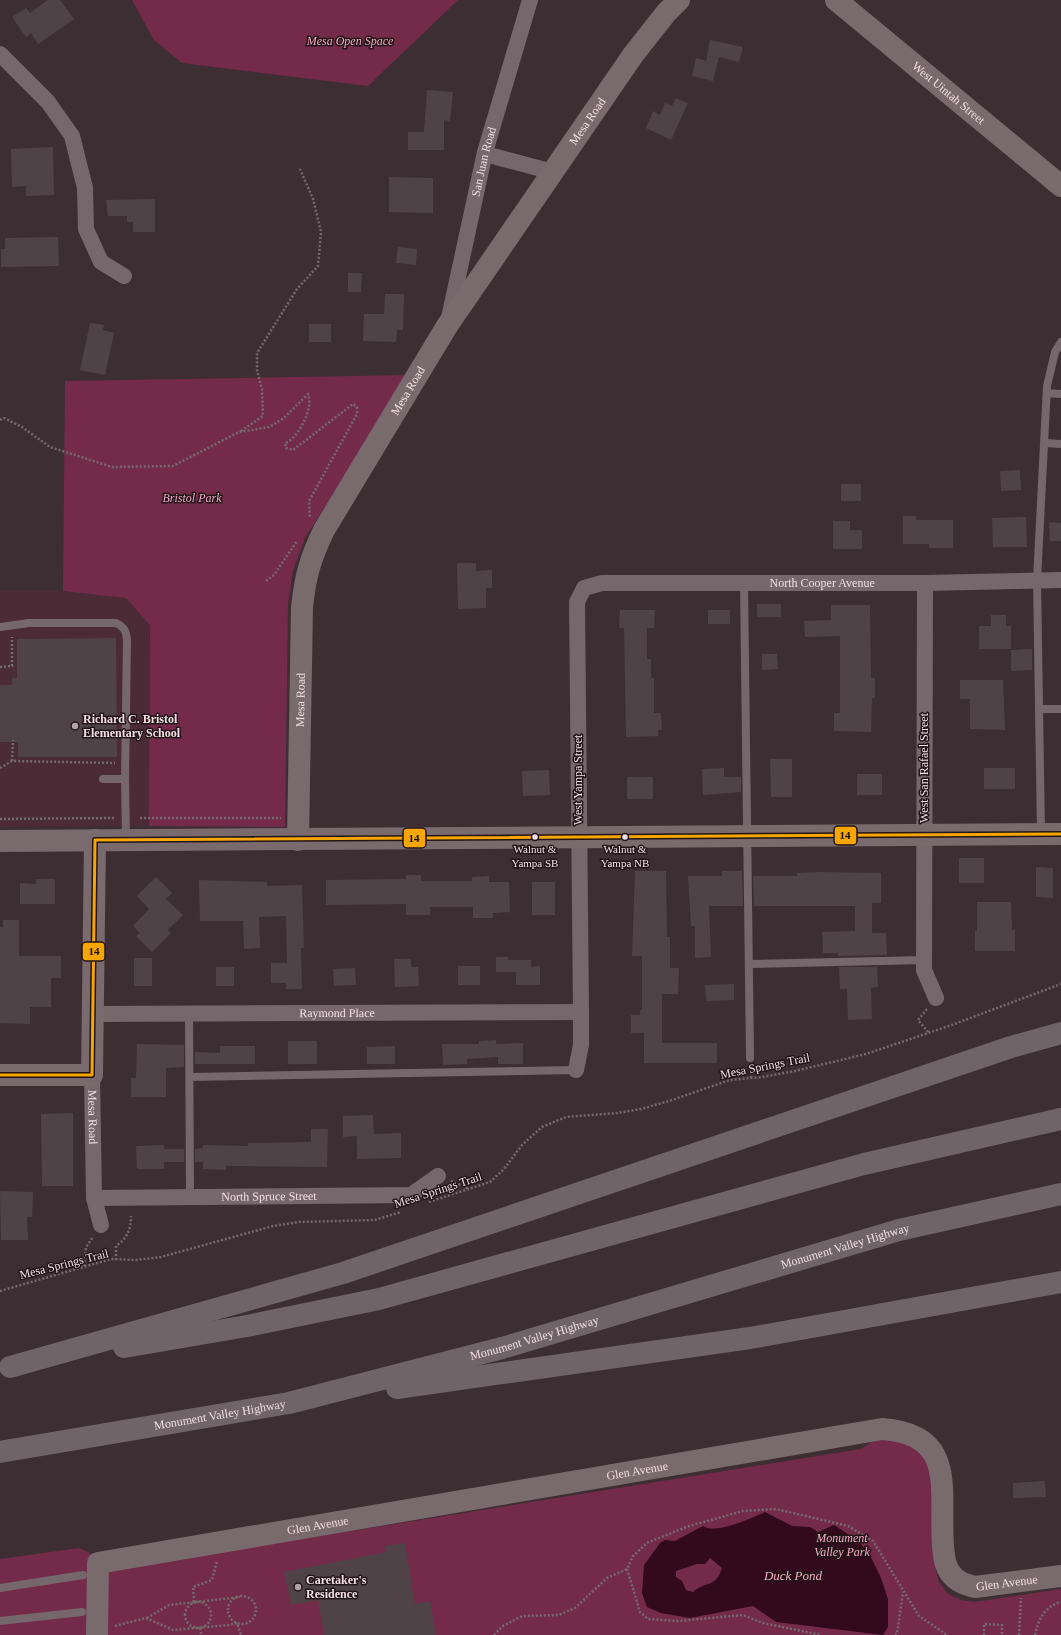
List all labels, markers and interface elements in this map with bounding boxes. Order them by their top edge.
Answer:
park label: Mesa Open Space [306,34,394,48]
street label: West Uintah Street [909,59,988,128]
street label: Mesa Road [566,95,609,148]
street label: San Juan Road [469,125,499,198]
street label: Mesa Road [388,364,428,418]
park label: Bristol Park [163,491,222,505]
street label: North Cooper Avenue [770,576,875,590]
street label: Mesa Road [293,673,308,727]
place label: Richard C. Bristol Elementary School [83,712,181,740]
street label: West San Rafael Street [917,712,931,823]
marker: Richard C. Bristol Elementary School [70,721,80,731]
street label: West Yampa Street [571,734,585,825]
line badge: 14 [834,826,857,845]
line badge: 14 [403,828,426,848]
text: 14 [840,829,851,841]
text: 14 [409,832,420,844]
marker: Walnut & Yampa SB [530,832,540,842]
marker: Walnut & Yampa NB [620,832,630,842]
place label: Walnut & Yampa SB [512,843,558,869]
place label: Walnut & Yampa NB [601,843,649,869]
line badge: 14 [82,942,105,961]
text: 14 [89,945,100,957]
street label: Raymond Place [299,1006,375,1020]
street label: Mesa Springs Trail [719,1050,812,1082]
street label: Mesa Road [85,1090,100,1144]
street label: Mesa Springs Trail [392,1169,484,1211]
street label: North Spruce Street [221,1189,317,1204]
street label: Monument Valley Highway [779,1221,911,1272]
street label: Mesa Springs Trail [18,1246,111,1282]
street label: Monument Valley Highway [469,1313,600,1363]
street label: Monument Valley Highway [153,1397,287,1433]
street label: Glen Avenue [605,1459,669,1483]
street label: Glen Avenue [286,1513,350,1538]
park label: Monument Valley Park [814,1531,870,1559]
water label: Duck Pond [763,1568,823,1583]
street label: Glen Avenue [975,1572,1038,1594]
place label: Caretaker's Residence [306,1573,367,1601]
marker: Caretaker's Residence [293,1582,303,1592]

